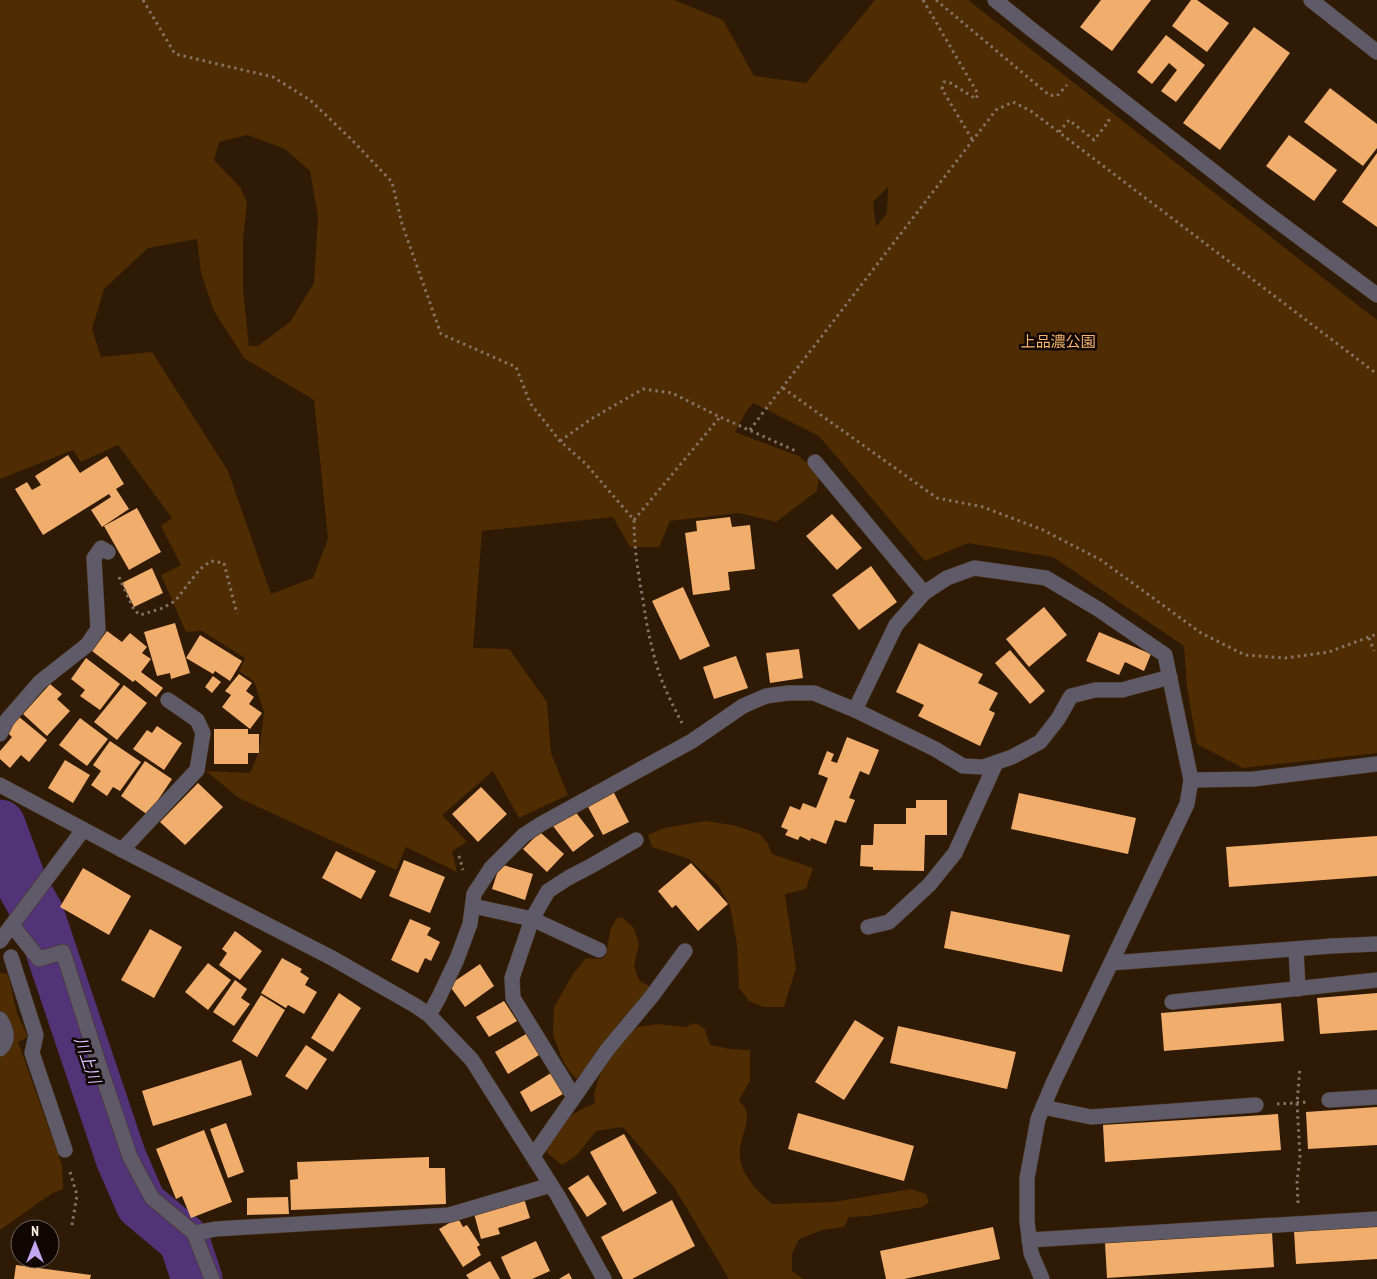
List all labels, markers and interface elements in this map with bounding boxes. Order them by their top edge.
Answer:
park label: 上品濃公園 [1020,332,1096,351]
water label: 川上川 [71,1034,106,1088]
north arrow [10,1219,60,1269]
text: N [31,1222,39,1240]

